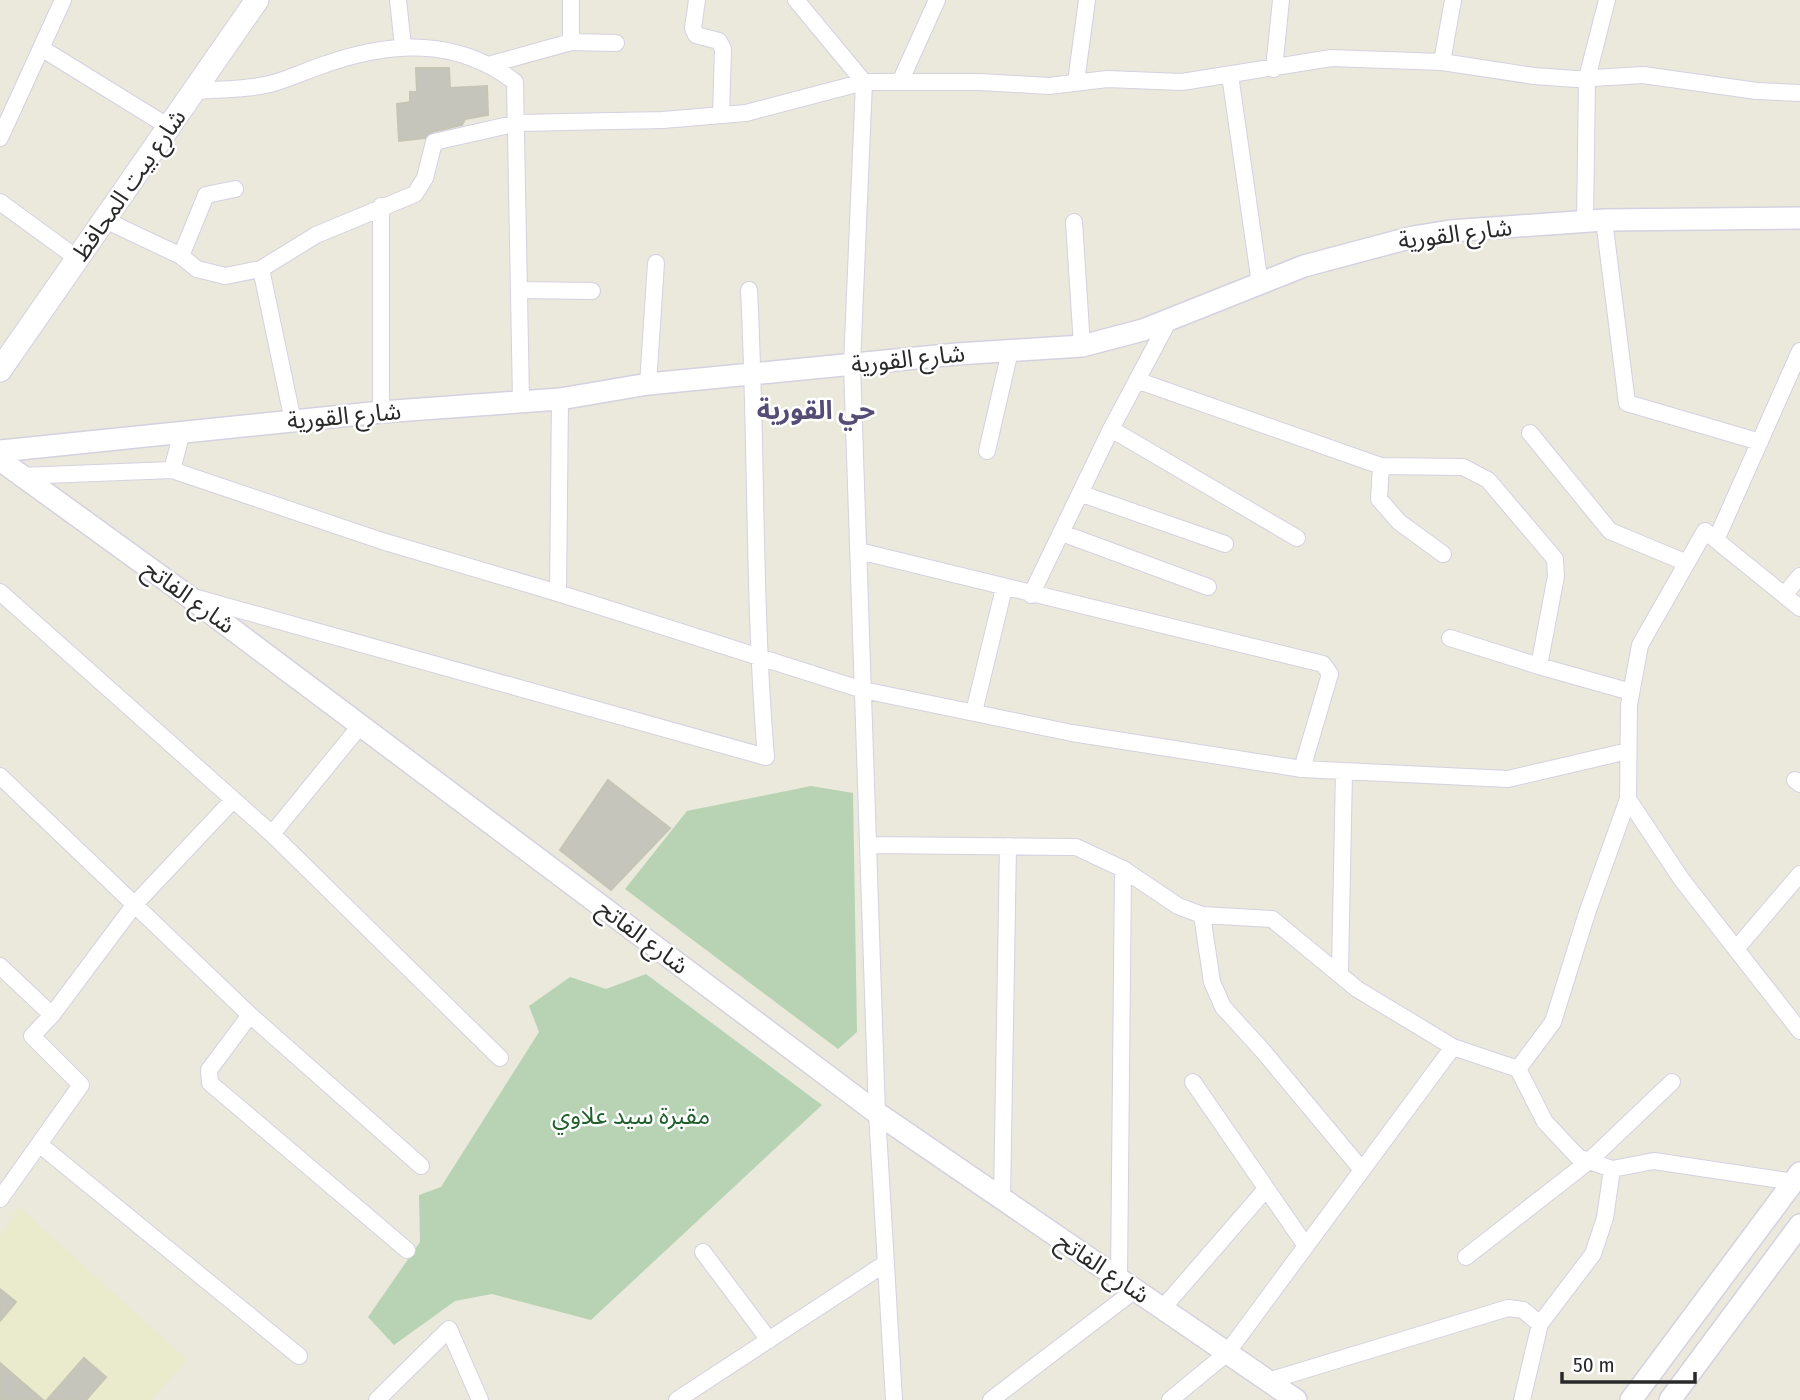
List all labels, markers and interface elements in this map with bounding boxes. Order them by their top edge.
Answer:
street label: شارع بيت المحافظ [66,104,194,268]
street label: شارع القورية [1396,213,1514,258]
street label: شارع القورية [850,339,967,382]
district label: حي القورية [757,395,875,431]
street label: شارع القورية [286,397,403,438]
street label: شارع الفاتح [136,555,240,642]
street label: شارع الفاتح [590,894,694,982]
park label: مقبرة سيد علاوي [552,1102,710,1135]
street label: شارع الفاتح [1050,1227,1155,1312]
scale bar [1562,1340,1695,1384]
text: 50 m [1573,1352,1615,1378]

